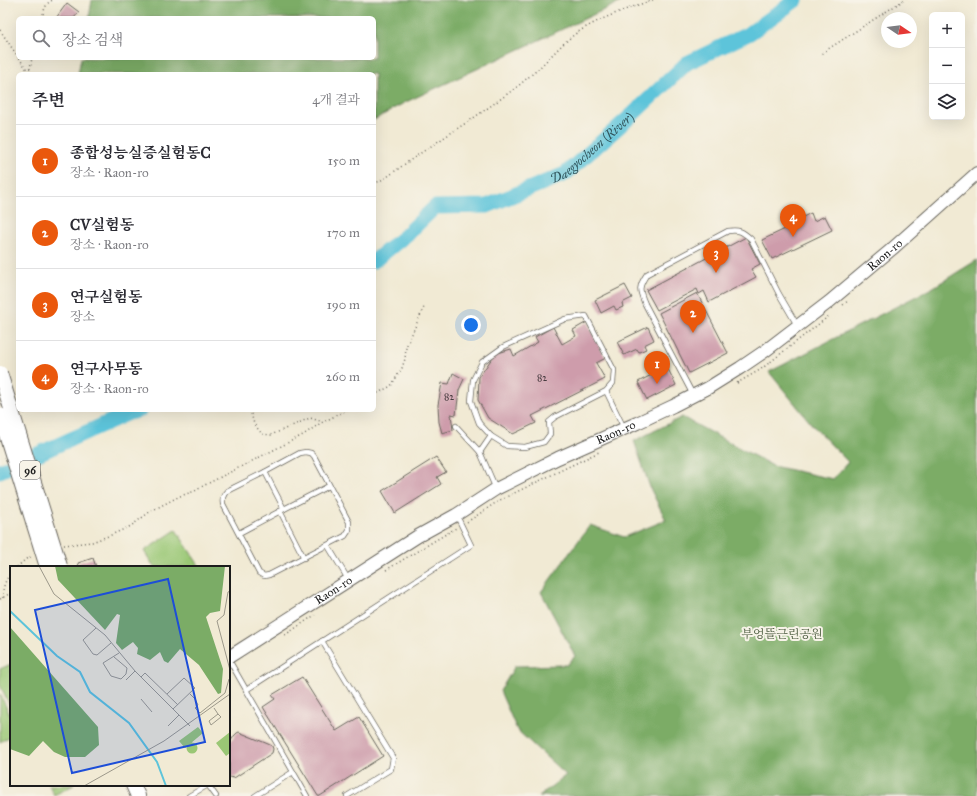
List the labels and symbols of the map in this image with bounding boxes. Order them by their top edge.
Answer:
north arrow [881,12,917,48]
water label: Daegyocheon (River) [548,109,638,187]
pin: 4 [780,204,806,237]
street label: Raon-ro [864,236,905,274]
pin: 3 [703,240,729,273]
pin: 2 [680,300,706,333]
your location [461,315,481,335]
pin: 1 [644,351,670,384]
house number: 82 [537,372,547,384]
house number: 82 [444,391,454,403]
street label: Raon-ro [594,418,638,447]
road number: 96 [20,461,40,479]
inset map [10,566,230,786]
street label: Raon-ro [312,573,355,607]
park label: 부엉뜰근린공원 [741,627,823,641]

